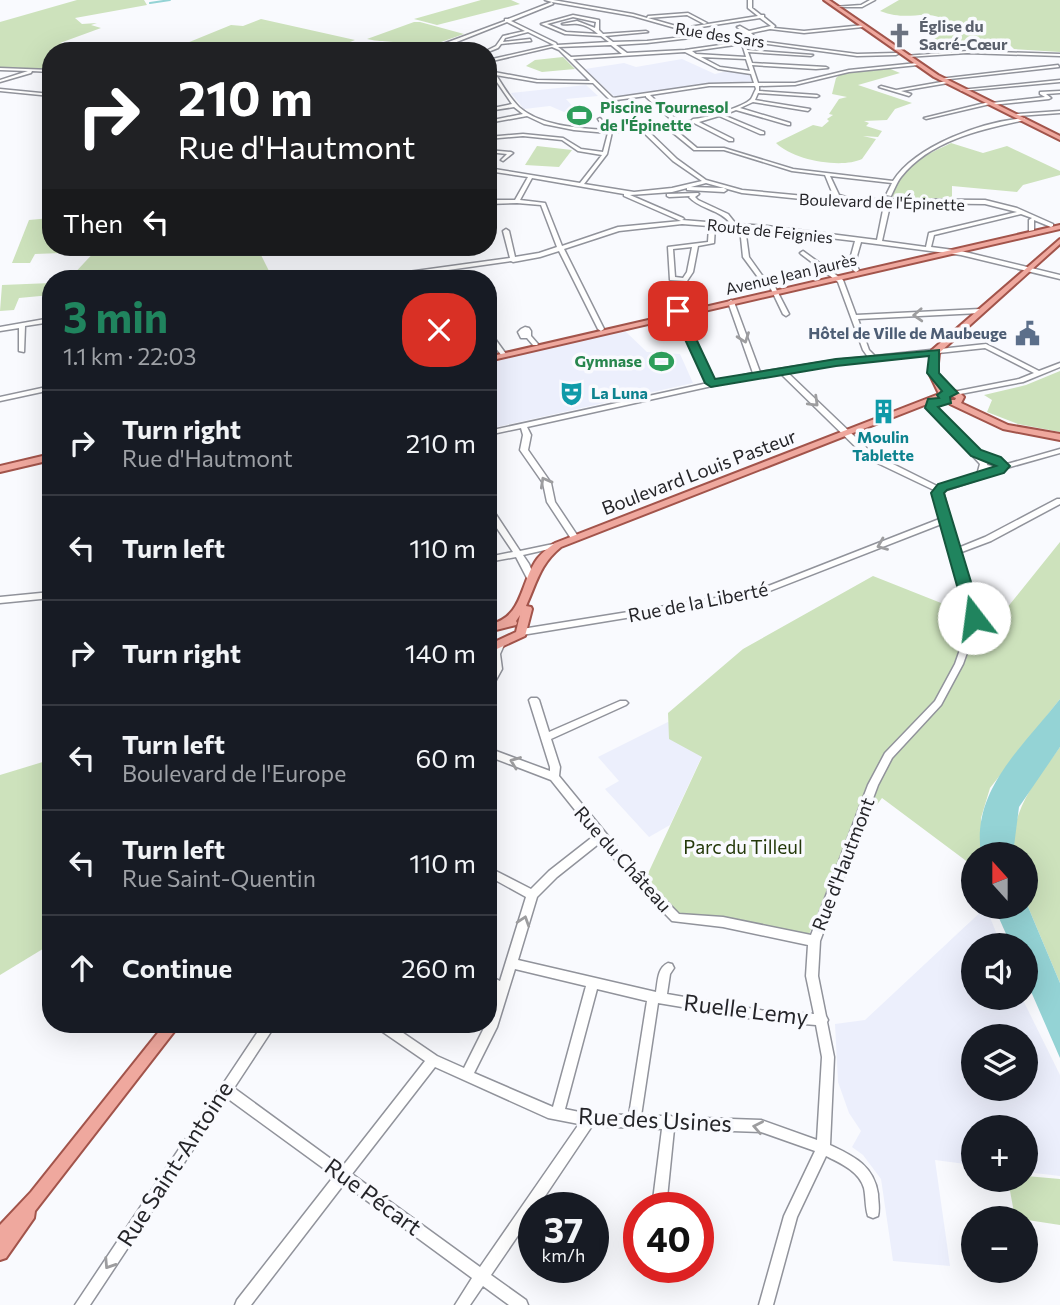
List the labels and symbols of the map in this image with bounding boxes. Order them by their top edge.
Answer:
place label: Église du Sacré-Cœur [919,16,1008,53]
street label: Rue des Sars [674,18,766,51]
church icon: Église du Sacré-Cœur [885,21,913,49]
place label: Piscine Tournesol de l'Épinette [600,97,729,134]
sports icon: Piscine Tournesol de l'Épinette [566,102,594,130]
street label: Boulevard de l'Épinette [799,189,965,214]
street label: Route de Feignies [706,214,834,247]
street label: Avenue Jean Jaurès [724,249,858,298]
pin [648,281,708,341]
one-way arrow [912,307,923,322]
public building icon: Hôtel de Ville de Maubeuge [1013,319,1041,347]
place label: Hôtel de Ville de Maubeuge [808,323,1007,342]
one-way arrow [735,332,749,344]
sports icon: Gymnase [648,347,676,375]
place label: Gymnase [574,351,642,370]
theatre icon: La Luna [557,379,585,407]
place label: La Luna [591,383,648,402]
one-way arrow [805,394,818,407]
building icon: Moulin Tablette [869,397,897,425]
street label: Boulevard Louis Pasteur [598,424,800,519]
place label: Moulin Tablette [852,427,914,464]
one-way arrow [540,477,553,489]
one-way arrow [877,537,889,551]
street label: Rue de la Liberté [626,577,770,626]
position arrow [937,581,1011,655]
one-way arrow [510,757,522,771]
street label: Rue d'Hautmont [807,794,879,934]
street label: Rue du Château [570,801,677,916]
park label: Parc du Tilleul [683,835,803,858]
north arrow [961,842,1038,919]
one-way arrow [516,916,530,928]
street label: Ruelle Lemy [682,987,810,1031]
street label: Rue Saint-Antoine [110,1076,238,1251]
street label: Rue des Usines [577,1101,733,1137]
one-way arrow [752,1120,764,1135]
street label: Rue Pécart [320,1152,427,1241]
speed limit sign: 40 [623,1192,714,1283]
one-way arrow [105,1256,118,1269]

